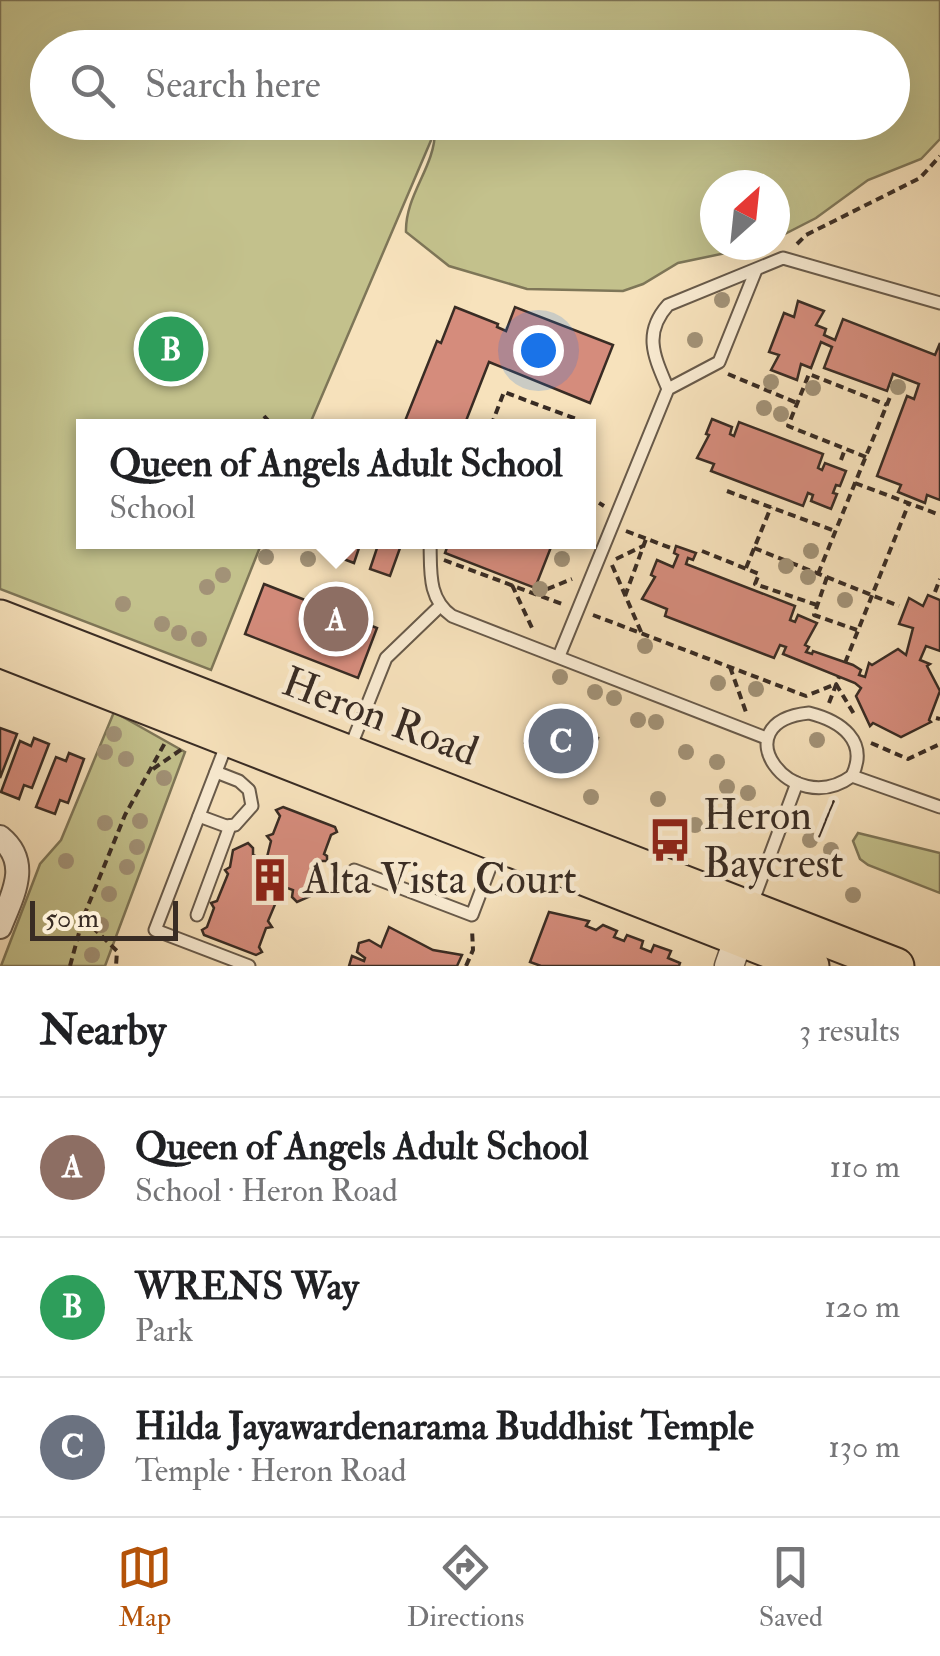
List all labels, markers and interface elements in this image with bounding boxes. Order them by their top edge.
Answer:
search box [30,30,910,140]
icon: search [65,58,120,113]
text: Search here [145,61,321,109]
north arrow [700,170,790,260]
pin: B [138,312,204,386]
your location [513,325,564,376]
popup [76,419,596,549]
text: Queen of Angels Adult School [109,440,563,488]
text: School [109,488,196,528]
pin: A [304,582,368,656]
street label: Heron Road [275,656,486,778]
pin: C [528,704,594,778]
place label: Heron / Baycrest [703,790,844,890]
bus stop icon: Heron / Baycrest [646,816,694,864]
place label: Alta Vista Court [302,854,577,906]
building icon: Alta Vista Court [246,856,294,904]
scale bar [30,896,178,940]
text: 50 m [45,901,99,936]
text: Nearby [40,1005,166,1057]
text: 3 results [799,1011,900,1051]
text: Queen of Angels Adult School [135,1123,589,1171]
text: A [62,1147,83,1187]
text: 110 m [829,1147,900,1187]
text: School · Heron Road [135,1171,398,1211]
text: WRENS Way [135,1263,359,1311]
text: B [62,1287,83,1327]
text: 120 m [824,1287,900,1327]
text: Park [135,1311,193,1351]
text: Hilda Jayawardenarama Buddhist Temple [135,1403,754,1451]
text: C [61,1427,84,1467]
text: 130 m [828,1427,900,1467]
text: Temple · Heron Road [135,1451,407,1491]
tab: Map [117,1540,172,1635]
tab: Directions [407,1540,524,1635]
tab: Saved [759,1540,823,1635]

